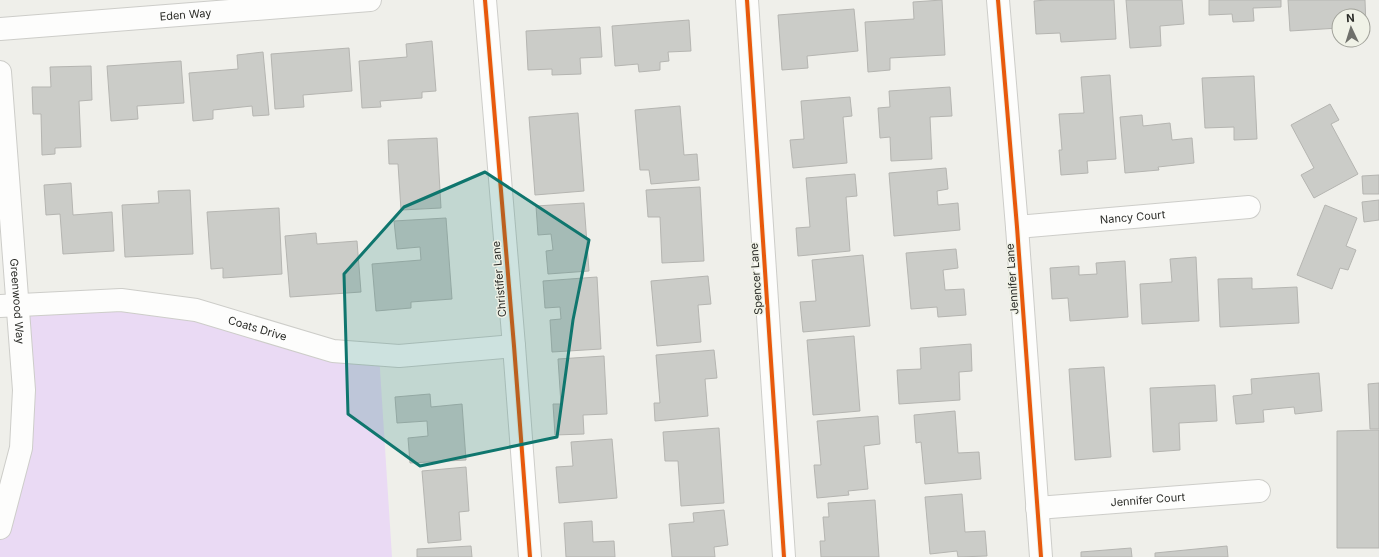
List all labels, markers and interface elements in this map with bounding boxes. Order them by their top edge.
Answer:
street label: Eden Way [159,5,212,23]
north arrow [1331,8,1371,48]
text: N [1346,11,1355,25]
street label: Nancy Court [1099,207,1166,227]
street label: Christifer Lane [489,240,509,318]
street label: Spencer Lane [747,243,765,315]
street label: Jennifer Lane [1003,243,1021,315]
street label: Greenwood Way [7,258,28,345]
street label: Coats Drive [226,313,289,344]
street label: Jennifer Court [1110,490,1186,509]

